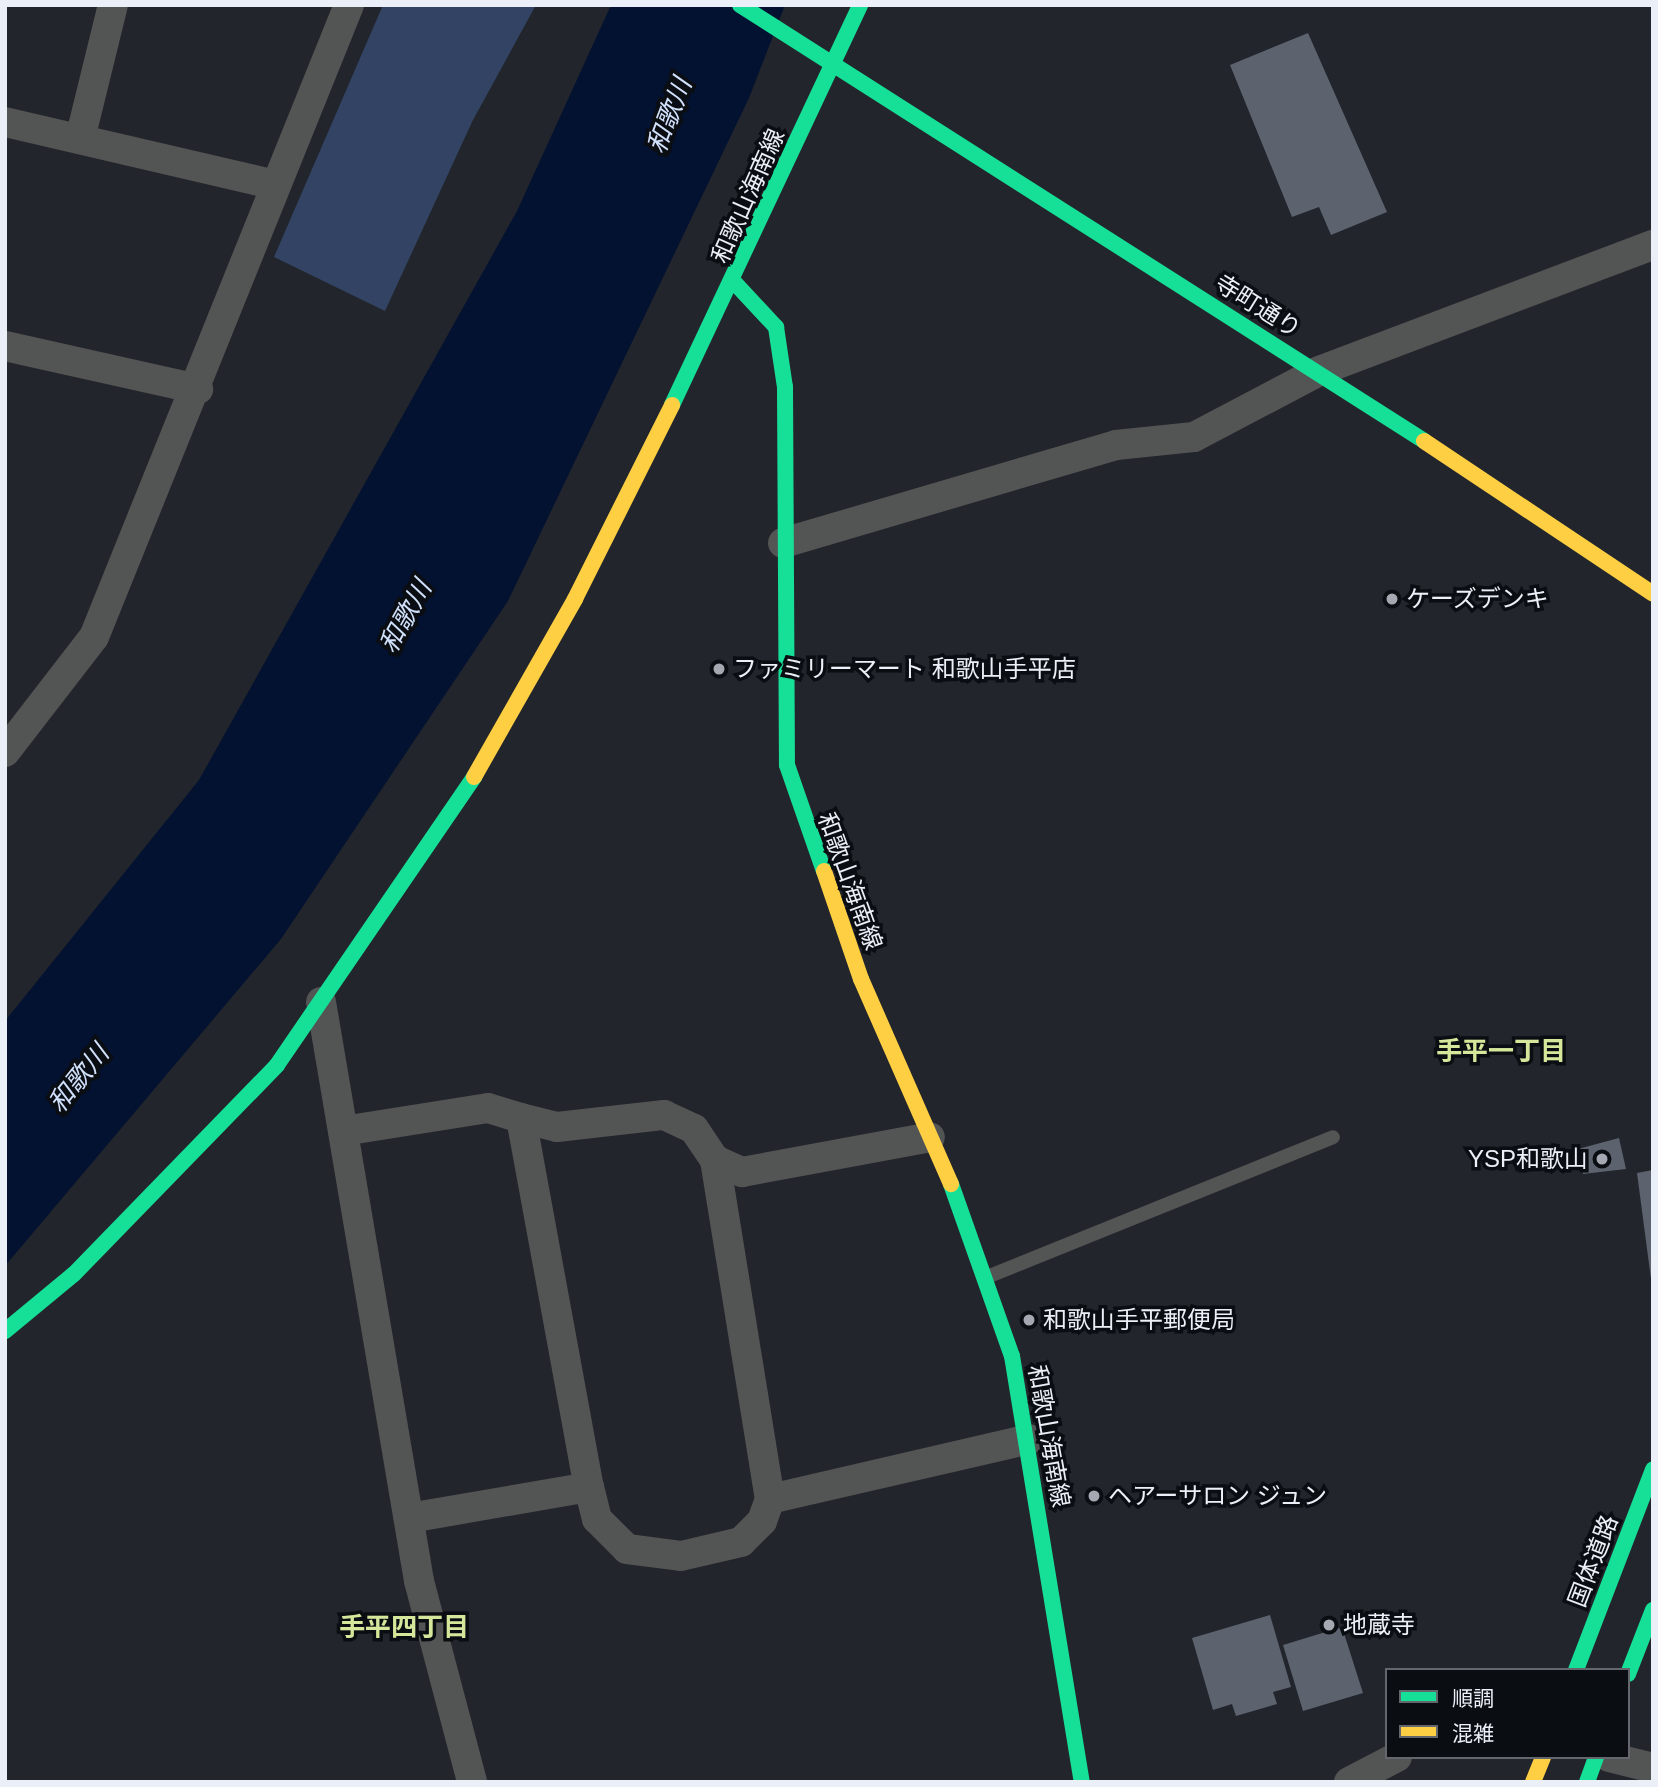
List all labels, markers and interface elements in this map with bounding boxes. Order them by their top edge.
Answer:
water label: 和歌川 [641,74,699,158]
street label: 和歌山海南線 [706,124,790,268]
street label: 寺町通り [1210,268,1306,344]
water label: 和歌川 [373,575,439,659]
place label: ケーズデンキ [1406,585,1550,613]
marker: ケーズデンキ [1384,591,1400,607]
place label: ファミリーマート 和歌山手平店 [733,655,1076,683]
marker: ファミリーマート 和歌山手平店 [711,661,727,677]
street label: 和歌山海南線 [812,808,888,954]
district label: 手平一丁目 [1436,1036,1566,1068]
water label: 和歌川 [42,1039,116,1119]
place label: YSP和歌山 [1468,1145,1588,1173]
marker: YSP和歌山 [1594,1151,1610,1167]
place label: 和歌山手平郵便局 [1043,1306,1235,1334]
marker: 和歌山手平郵便局 [1021,1312,1037,1328]
street label: 和歌山海南線 [1022,1363,1076,1509]
place label: ヘアーサロン ジュン [1108,1482,1329,1510]
marker: ヘアーサロン ジュン [1086,1488,1102,1504]
street label: 国体道路 [1562,1511,1624,1611]
place label: 地蔵寺 [1343,1611,1415,1639]
district label: 手平四丁目 [339,1612,469,1644]
marker: 地蔵寺 [1321,1617,1337,1633]
legend [1385,1668,1630,1759]
text: 順調 [1452,1687,1494,1710]
text: 混雑 [1452,1722,1494,1745]

